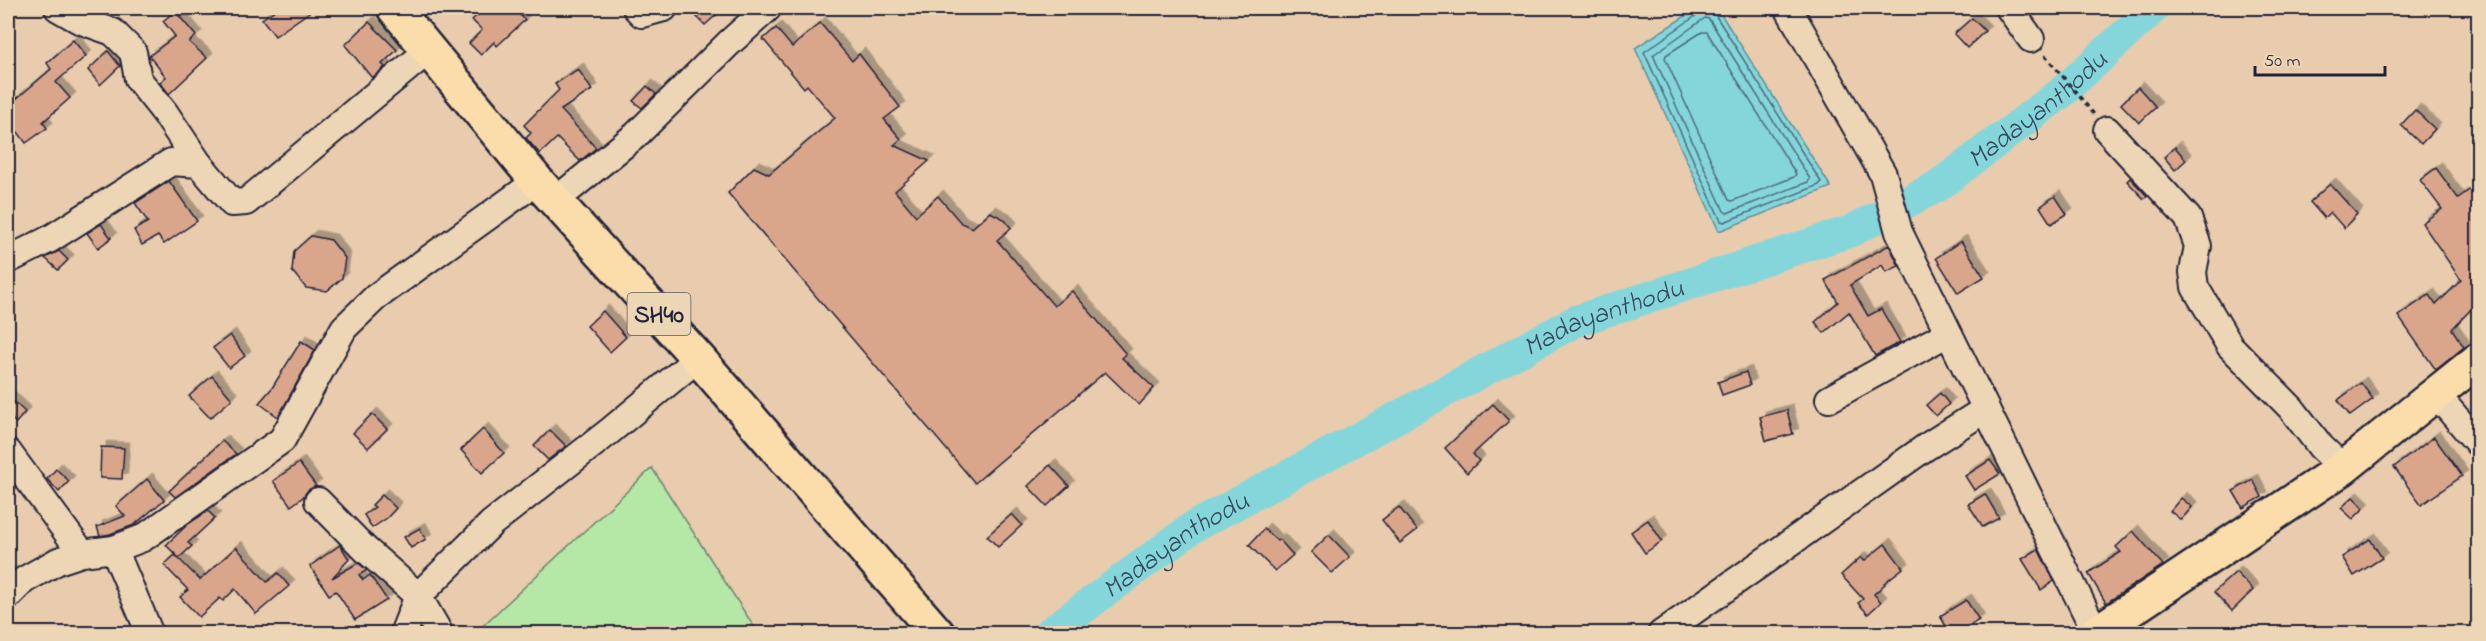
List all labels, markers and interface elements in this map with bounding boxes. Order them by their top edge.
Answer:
scale bar [2255,39,2386,77]
water label: Madayanthodu [1960,42,2118,179]
text: 50 m [2264,49,2301,75]
water label: Madayanthodu [1517,270,1689,368]
road number: SH40 [628,293,690,335]
water label: Madayanthodu [1095,483,1257,610]

